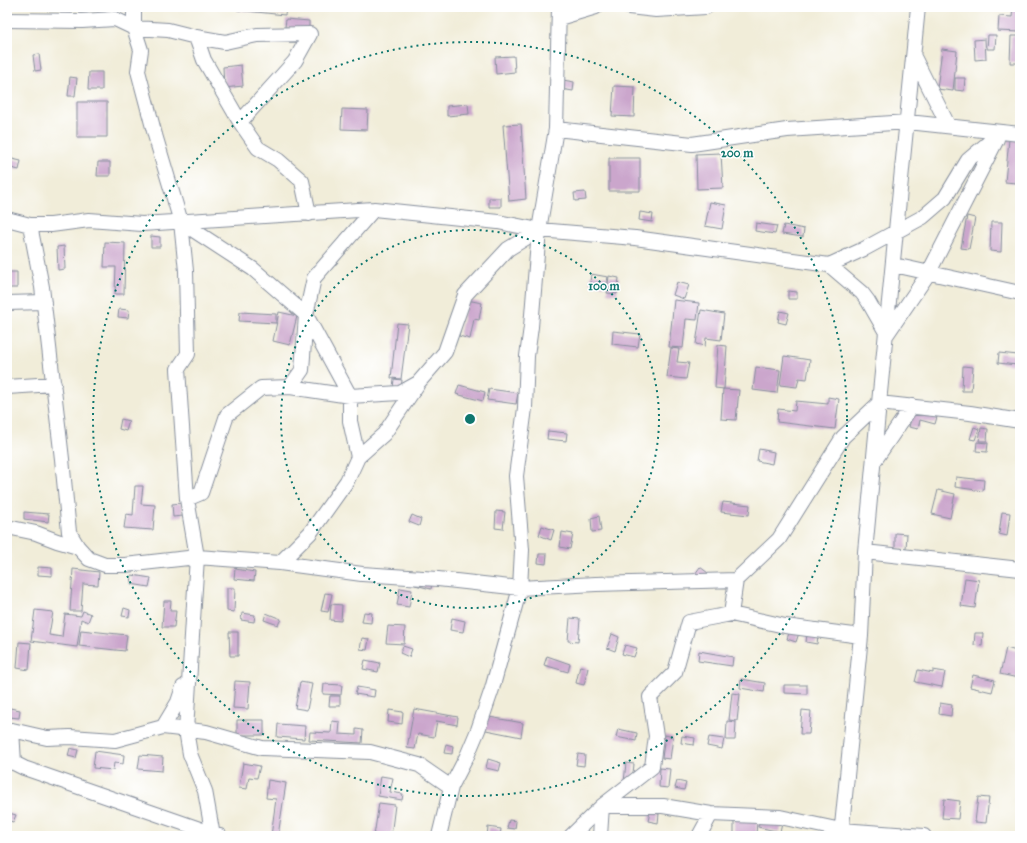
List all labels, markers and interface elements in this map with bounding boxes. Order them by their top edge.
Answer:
text: 200 m [721,146,754,160]
text: 100 m [588,279,621,293]
centre of rings [463,412,477,426]

